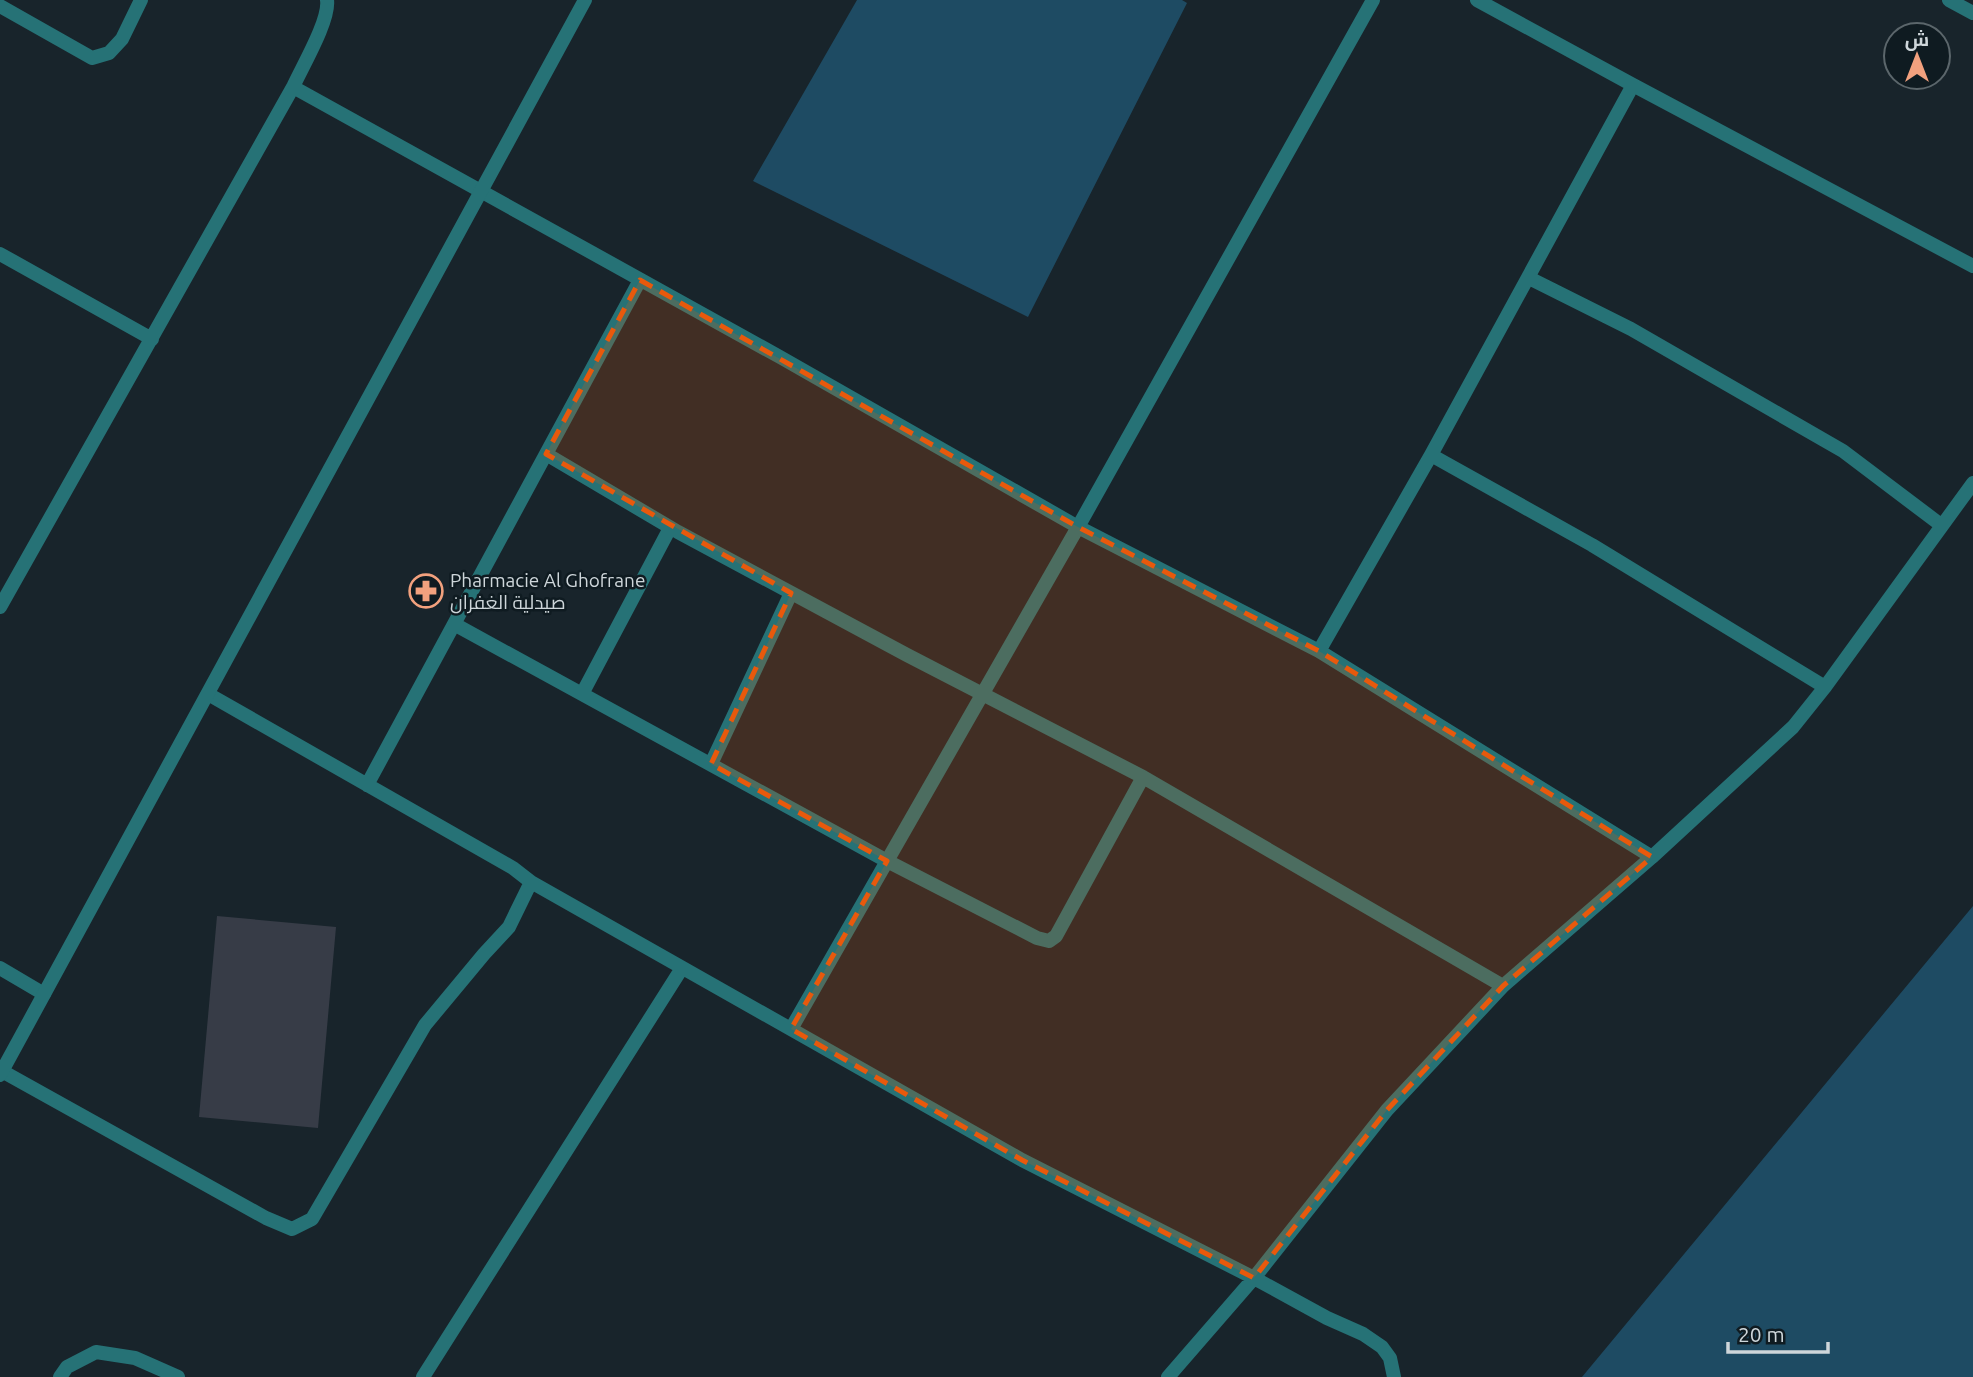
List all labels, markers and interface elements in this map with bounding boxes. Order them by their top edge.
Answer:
north arrow [1882,21,1952,91]
text: ش [1905,28,1929,51]
place label: Pharmacie Al Ghofrane صيدلية الغفران [450,569,645,614]
pharmacy icon: Pharmacie Al Ghofrane صيدلية الغفران [407,572,445,610]
scale bar [1728,1310,1828,1354]
text: 20 m [1738,1322,1785,1346]

